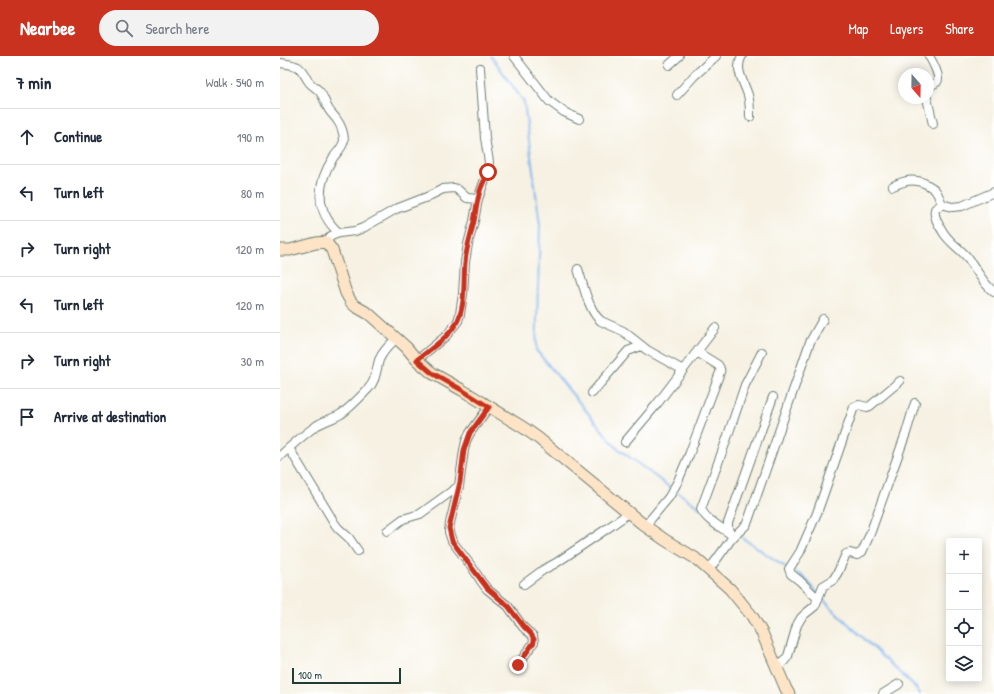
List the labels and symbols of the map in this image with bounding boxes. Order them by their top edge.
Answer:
north arrow [898,68,934,104]
route start [479,163,497,181]
route end [509,656,527,674]
scale bar [292,666,401,685]

